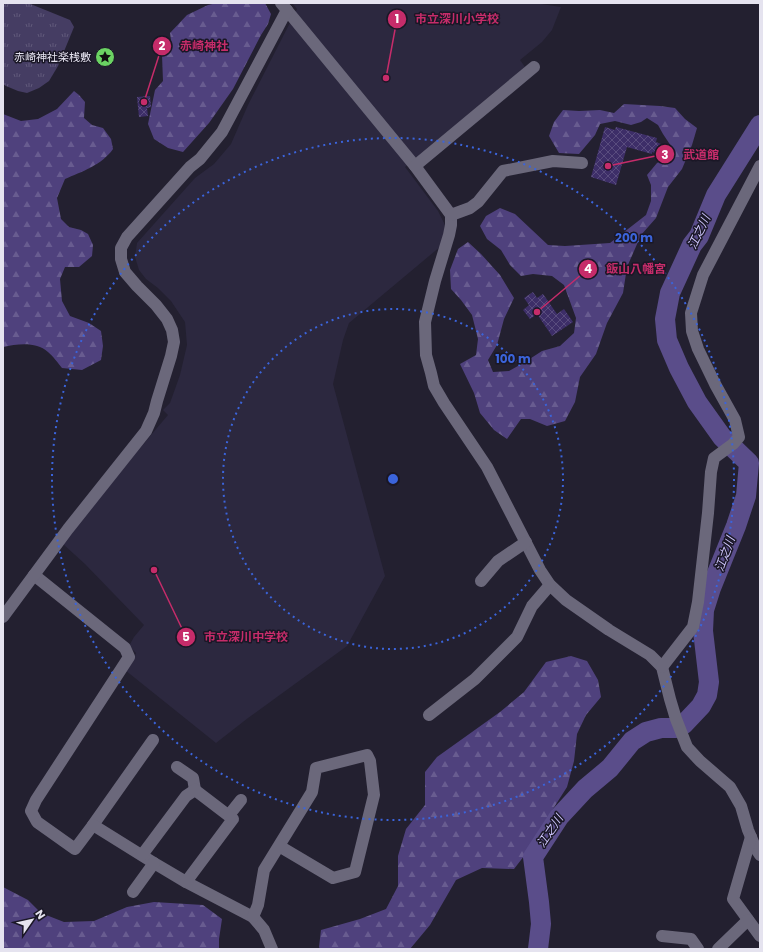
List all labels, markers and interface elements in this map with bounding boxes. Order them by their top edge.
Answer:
callout: 市立深川小学校 [387,7,507,31]
text: 1 [395,10,399,27]
text: 市立深川小学校 [415,10,499,27]
callout: 赤崎神社 [152,34,236,58]
text: 2 [159,37,166,54]
text: 赤崎神社 [180,37,228,54]
place icon: 赤崎神社楽桟敷 [94,46,116,68]
place label: 赤崎神社楽桟敷 [14,49,91,65]
callout: 武道館 [655,142,727,166]
text: 3 [661,146,669,163]
text: 武道館 [683,146,719,163]
water label: 江之川 [683,210,715,252]
text: 200 m [615,229,653,246]
callout: 飯山八幡宮 [578,257,674,281]
text: 4 [584,260,592,277]
text: 飯山八幡宮 [606,260,666,277]
text: 100 m [495,350,531,367]
centre of rings [386,472,400,486]
water label: 江之川 [710,532,739,574]
callout: 市立深川中学校 [176,625,296,649]
text: 5 [182,628,190,645]
text: 市立深川中学校 [204,628,288,645]
water label: 江之川 [532,809,568,850]
north arrow [12,900,52,940]
text: N [31,907,49,922]

